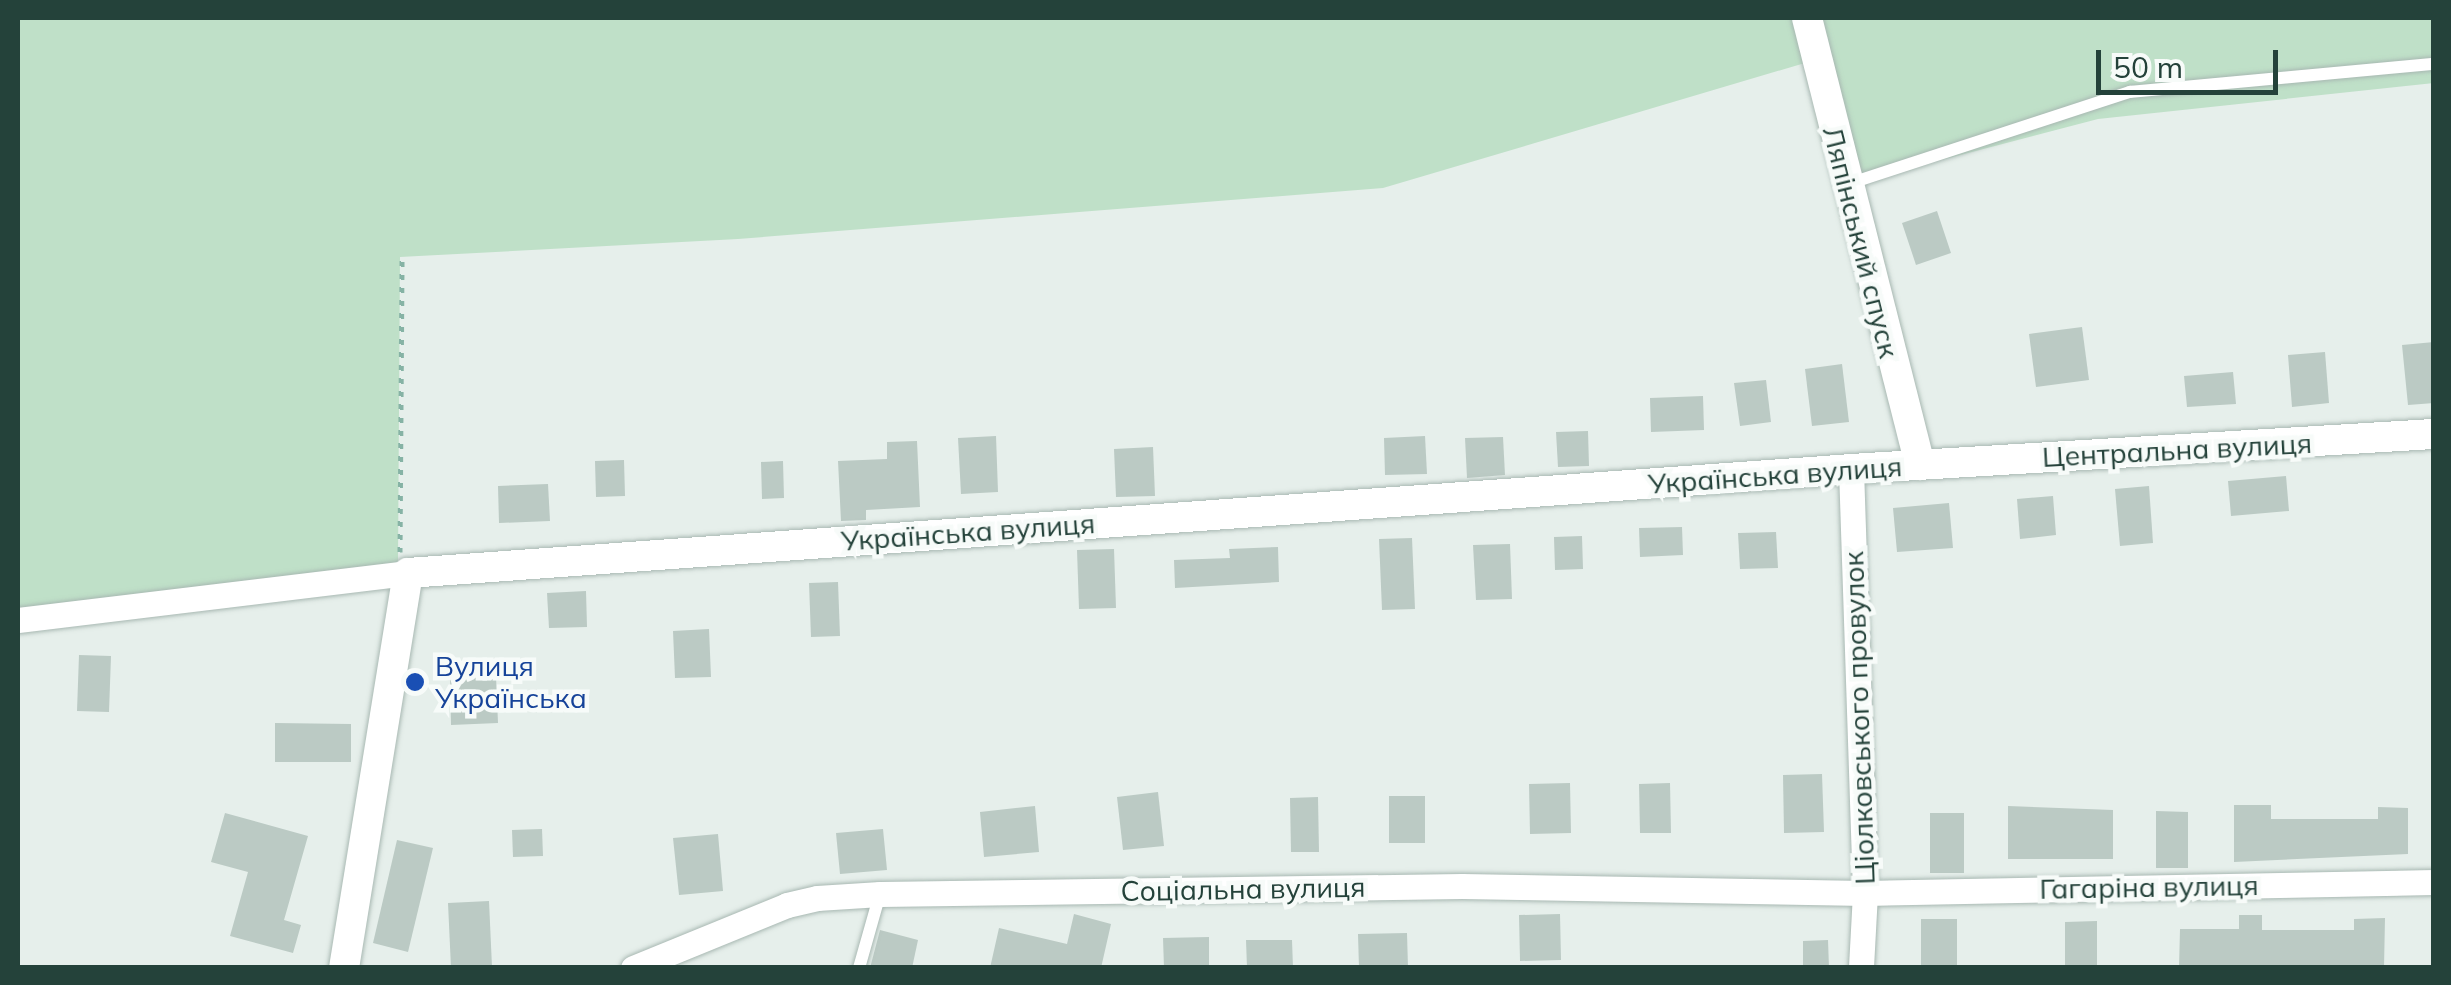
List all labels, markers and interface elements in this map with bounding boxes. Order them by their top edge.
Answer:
scale bar [2101,30,2284,92]
text: 50 m [2113,48,2183,86]
street label: Ляпінський спуск [1816,123,1906,361]
street label: Центральна вулиця [2041,426,2313,474]
street label: Українська вулиця [1647,449,1903,501]
street label: Українська вулиця [840,506,1096,558]
street label: Ціолковського провулок [1836,551,1882,885]
place label: Вулиця Українська [435,649,587,715]
marker: Вулиця Українська [404,671,426,693]
street label: Гагаріна вулиця [2039,868,2259,906]
street label: Соціальна вулиця [1120,870,1366,908]

